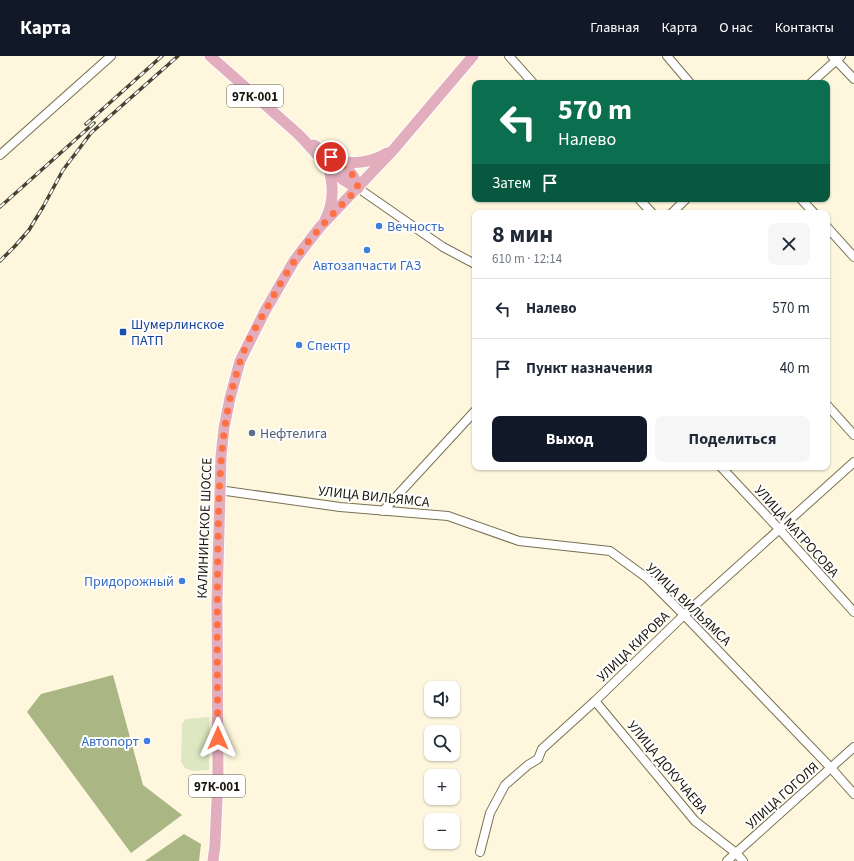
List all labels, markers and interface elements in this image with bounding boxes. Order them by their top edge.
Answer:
text: Карта [20,15,71,42]
text: Главная [590,18,639,38]
text: Карта [661,18,697,38]
text: О нас [719,18,753,38]
text: Контакты [775,18,834,38]
road number: 97К-001 [227,85,283,107]
text: 570 m [558,90,632,130]
icon: left [492,96,544,148]
text: Налево [558,127,616,152]
pin [314,140,348,174]
icon: arrive [320,146,342,168]
icon: arrive [539,172,561,194]
text: Затем [492,173,531,194]
place label: Вечность [387,217,444,237]
text: 8 мин [492,217,553,252]
marker: Вечность [374,221,384,231]
button: close [768,223,810,265]
marker: Автозапчасти ГАЗ [362,245,372,255]
text: 610 m · 12:14 [492,250,562,268]
place label: Автозапчасти ГАЗ [313,256,421,276]
icon: left [492,298,514,320]
text: Налево [526,298,577,319]
text: 570 m [772,298,810,319]
place label: Шумерлинское ПАТП [131,315,224,351]
marker: Шумерлинское ПАТП [118,327,128,337]
place label: Спектр [307,336,351,356]
marker: Спектр [294,340,304,350]
icon: arrive [492,358,514,380]
text: Пункт назначения [526,358,653,379]
text: 40 m [780,358,810,379]
button: Выход [492,416,647,462]
button: Поделиться [655,416,810,462]
place label: Нефтелига [260,424,327,444]
marker: Нефтелига [247,428,257,438]
street label: КАЛИНИНСКОЕ ШОССЕ [193,457,217,599]
street label: УЛИЦА ВИЛЬЯМСА [317,481,431,513]
street label: УЛИЦА МАТРОСОВА [749,481,843,583]
street label: УЛИЦА ВИЛЬЯМСА [641,559,736,651]
place label: Придорожный [84,572,174,592]
marker: Придорожный [177,576,187,586]
street label: УЛИЦА КИРОВА [593,607,675,687]
map controls [424,681,460,849]
button: sound [424,681,460,717]
position arrow [197,717,239,759]
street label: УЛИЦА ДОКУЧАЕВА [622,717,712,819]
button: search [424,725,460,761]
place label: Автопорт [81,732,140,752]
marker: Автопорт [142,736,152,746]
street label: УЛИЦА ГОГОЛЯ [742,758,824,834]
button: + [424,769,460,805]
road number: 97К-001 [189,775,245,797]
button: − [424,813,460,849]

